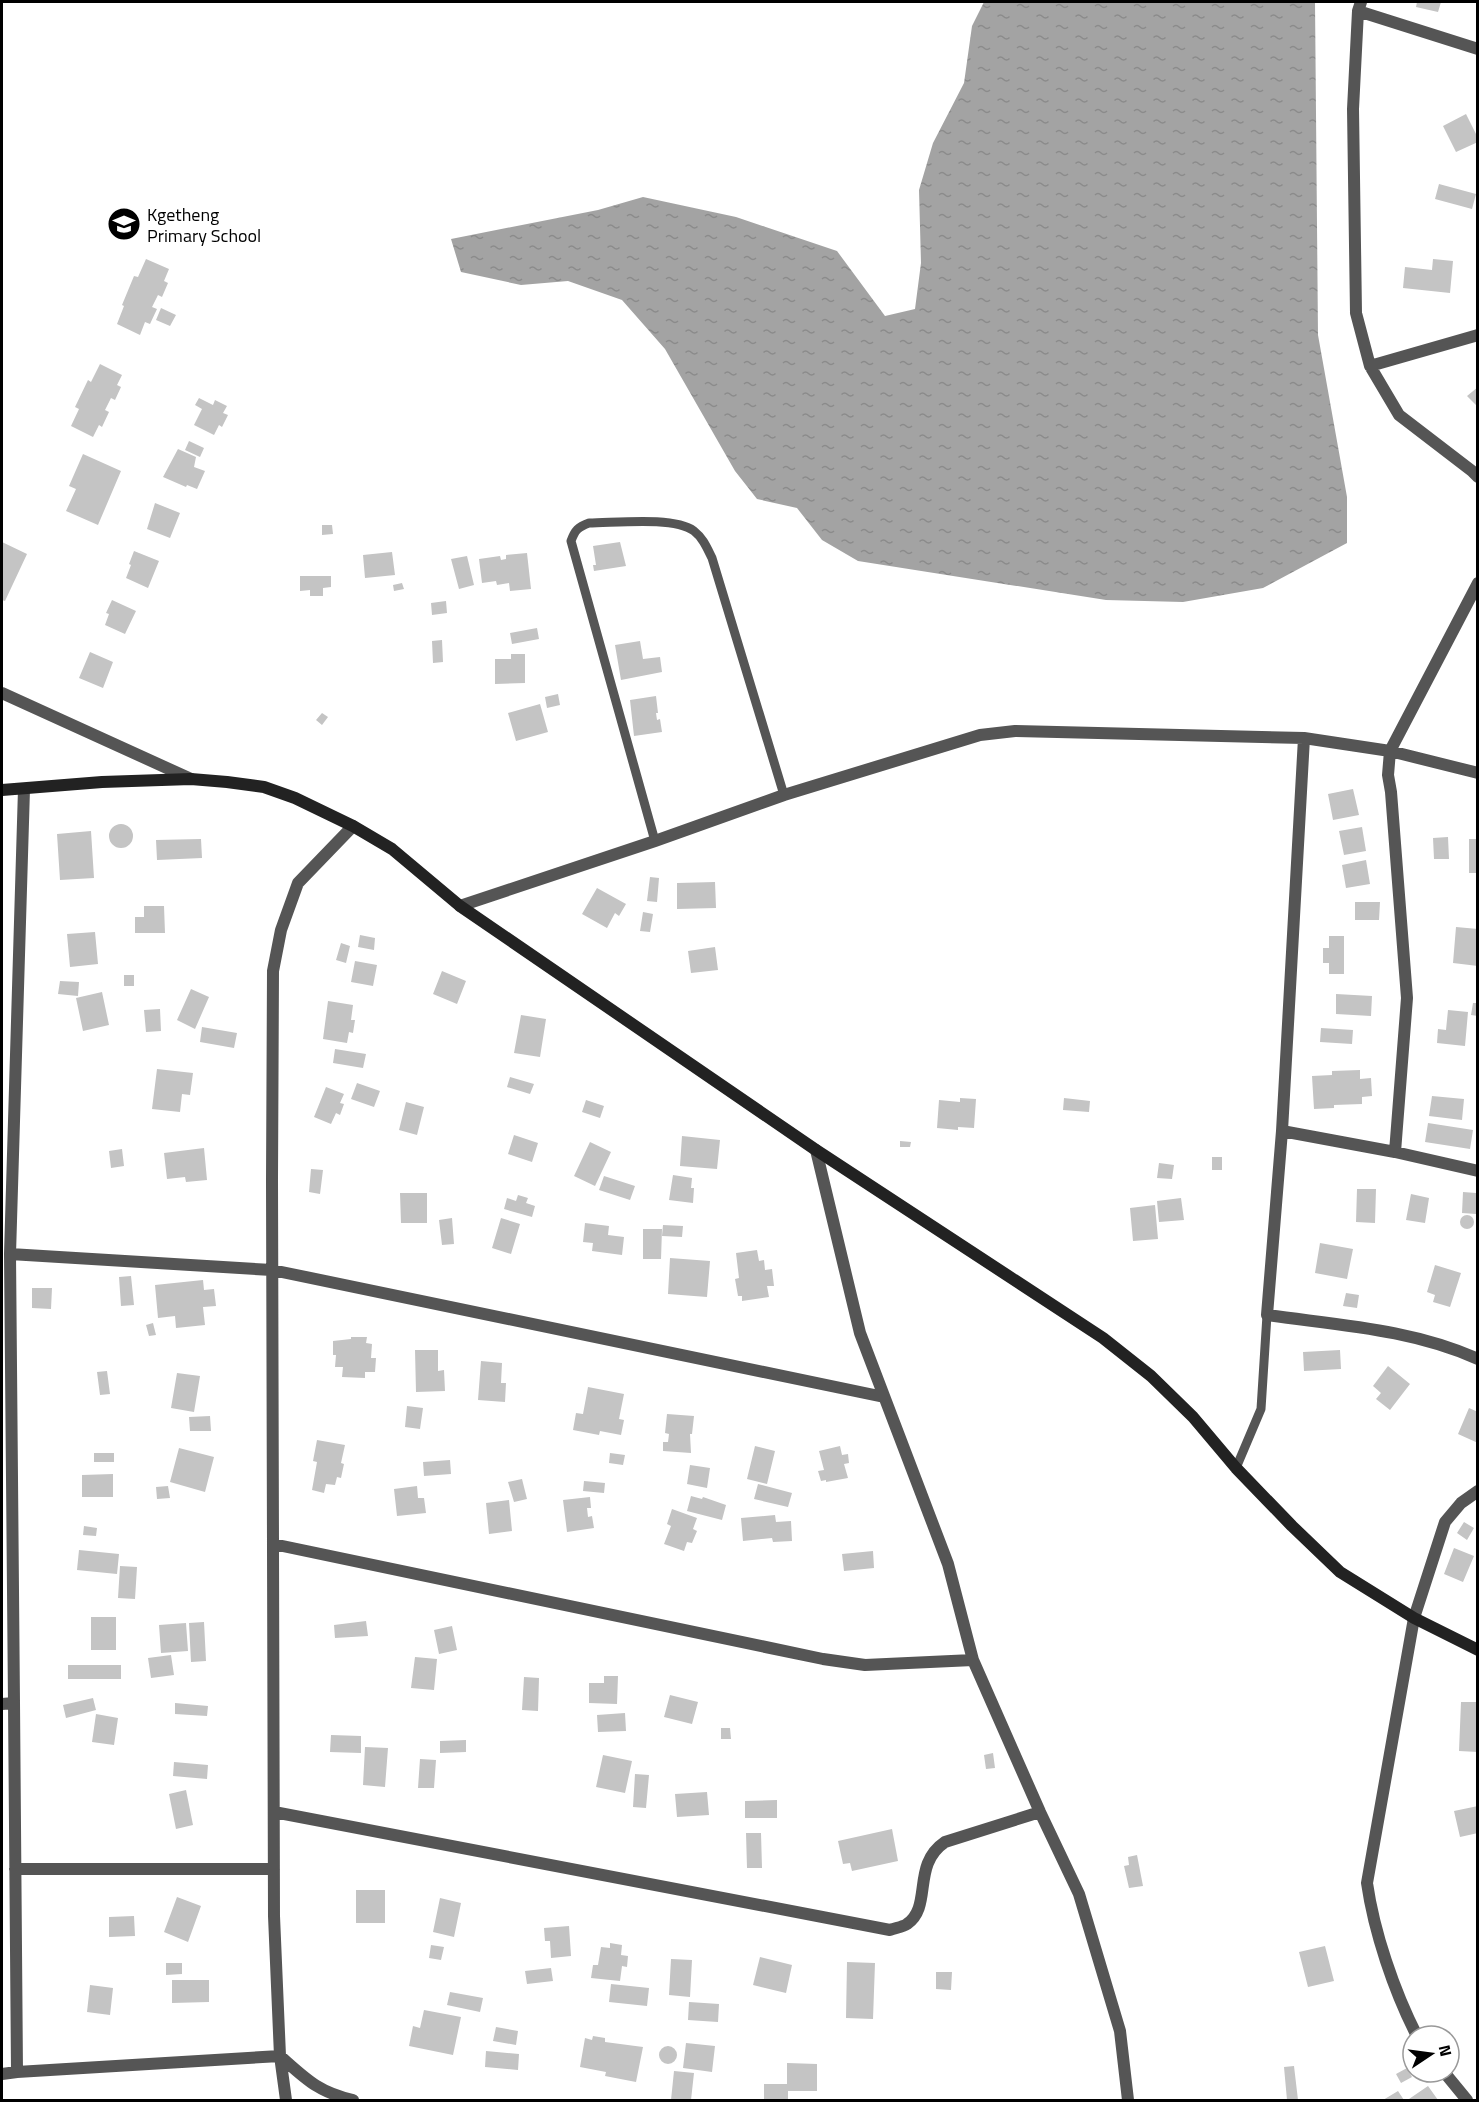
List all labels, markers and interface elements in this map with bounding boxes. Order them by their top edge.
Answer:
place label: Kgetheng Primary School [147,201,261,249]
school or university icon: Kgetheng Primary School [106,206,142,242]
north arrow [1401,2024,1461,2084]
text: N [1433,2043,1459,2059]

